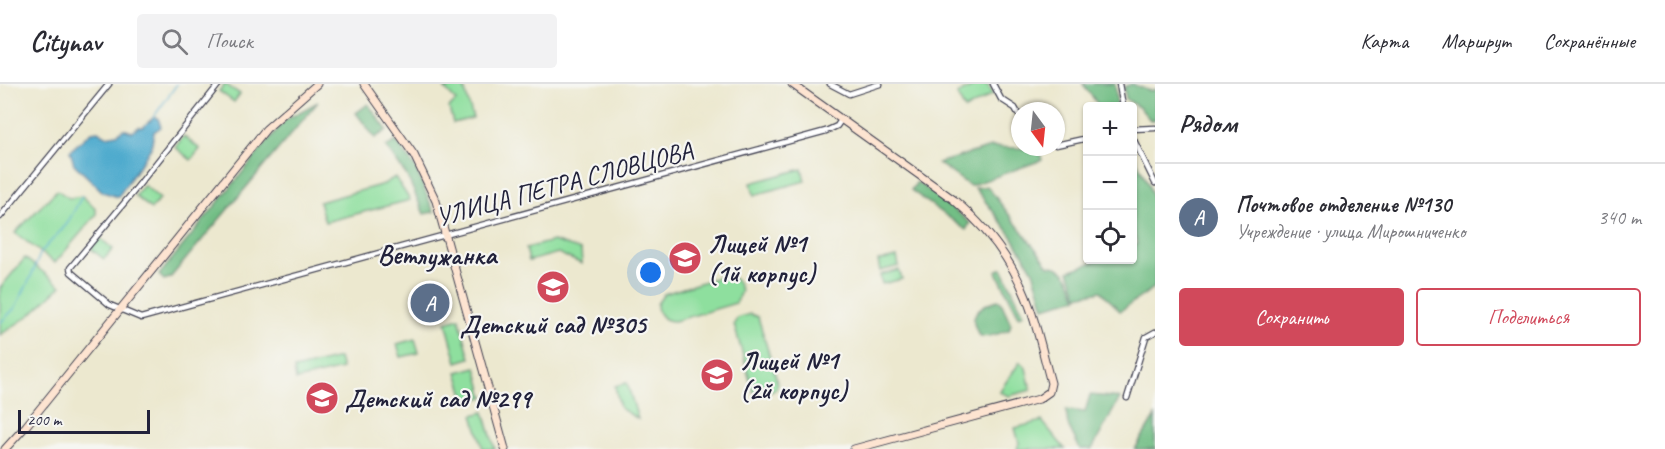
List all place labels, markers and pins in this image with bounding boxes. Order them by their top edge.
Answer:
place label: Лицей №1 (1й корпус) [708,227,817,290]
school or university icon: Лицей №1 (1й корпус) [667,240,703,276]
school or university icon: Детский сад №305 [535,269,571,305]
pin: A [410,280,450,326]
place label: Детский сад №305 [460,308,649,341]
place label: Лицей №1 (2й корпус) [740,344,849,407]
school or university icon: Лицей №1 (2й корпус) [699,357,735,393]
school or university icon: Детский сад №299 [304,380,340,416]
place label: Детский сад №299 [345,382,533,415]

